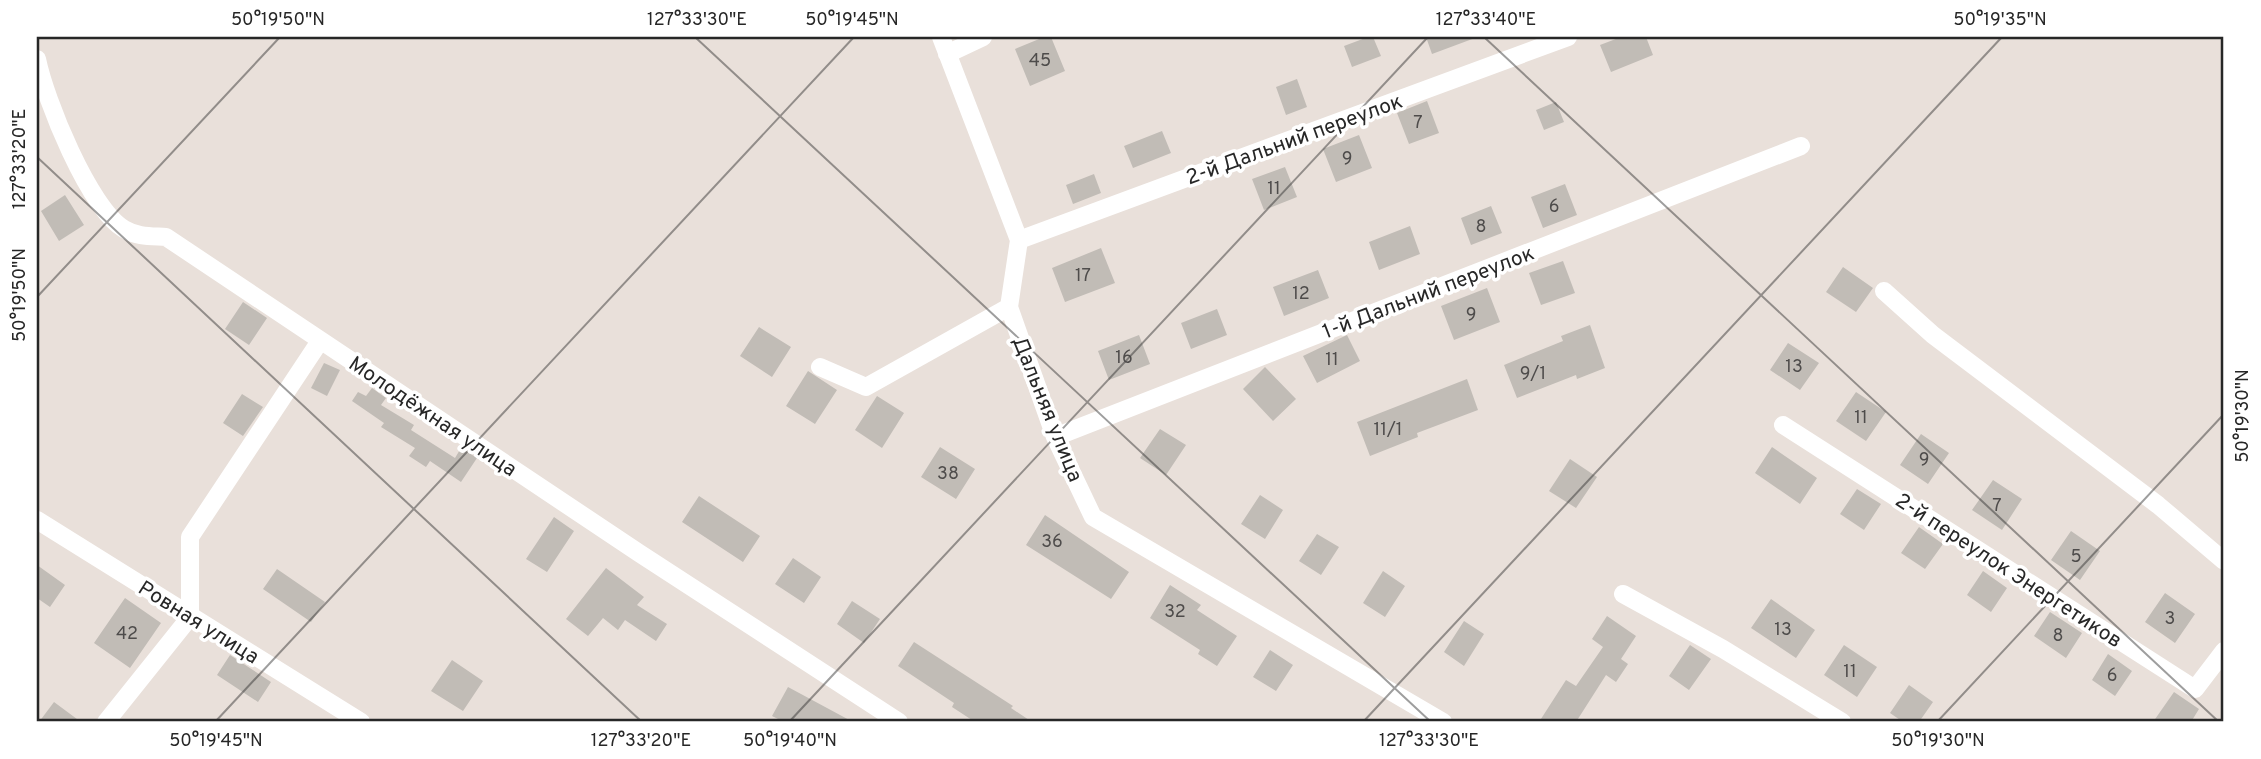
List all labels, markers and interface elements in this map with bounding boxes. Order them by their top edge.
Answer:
text: 50°19'50"N [231,9,325,32]
text: 127°33'30"E [647,9,747,32]
text: 50°19'45"N [805,9,899,32]
text: 127°33'40"E [1436,9,1536,32]
text: 50°19'35"N [1953,9,2047,32]
house number: 45 [1029,50,1051,73]
street label: 2-й Дальний переулок [1182,89,1407,192]
text: 127°33'20"E [9,109,32,209]
house number: 7 [1413,112,1423,135]
house number: 9 [1342,148,1352,171]
house number: 11 [1267,178,1281,201]
house number: 6 [1549,196,1559,219]
house number: 8 [1476,216,1487,239]
street label: 1-й Дальний переулок [1319,241,1538,346]
text: 50°19'50"N [9,248,32,342]
house number: 17 [1075,265,1091,288]
house number: 12 [1292,283,1310,306]
house number: 9 [1466,304,1476,327]
street label: Дальняя улица [1005,333,1088,486]
house number: 16 [1115,347,1133,370]
house number: 11 [1325,349,1339,372]
street label: Молодёжная улица [343,351,521,484]
house number: 13 [1785,356,1803,379]
house number: 9/1 [1520,363,1546,386]
text: 50°19'30"N [2232,369,2255,463]
house number: 11 [1854,407,1868,430]
house number: 11/1 [1374,419,1402,442]
house number: 9 [1919,449,1929,472]
house number: 38 [937,463,959,486]
street label: 2-й переулок Энергетиков [1890,488,2127,655]
house number: 7 [1992,495,2002,518]
house number: 36 [1041,531,1063,554]
house number: 5 [2070,546,2082,569]
street label: Ровная улица [133,575,264,671]
house number: 32 [1164,601,1186,624]
house number: 3 [2165,608,2175,631]
house number: 13 [1774,619,1792,642]
house number: 42 [116,623,138,646]
house number: 8 [2053,625,2064,648]
house number: 11 [1843,661,1857,684]
house number: 6 [2107,665,2117,688]
text: 50°19'45"N [169,730,263,753]
text: 127°33'20"E [591,730,691,753]
text: 50°19'40"N [743,730,837,753]
text: 127°33'30"E [1379,730,1479,753]
text: 50°19'30"N [1891,730,1985,753]

